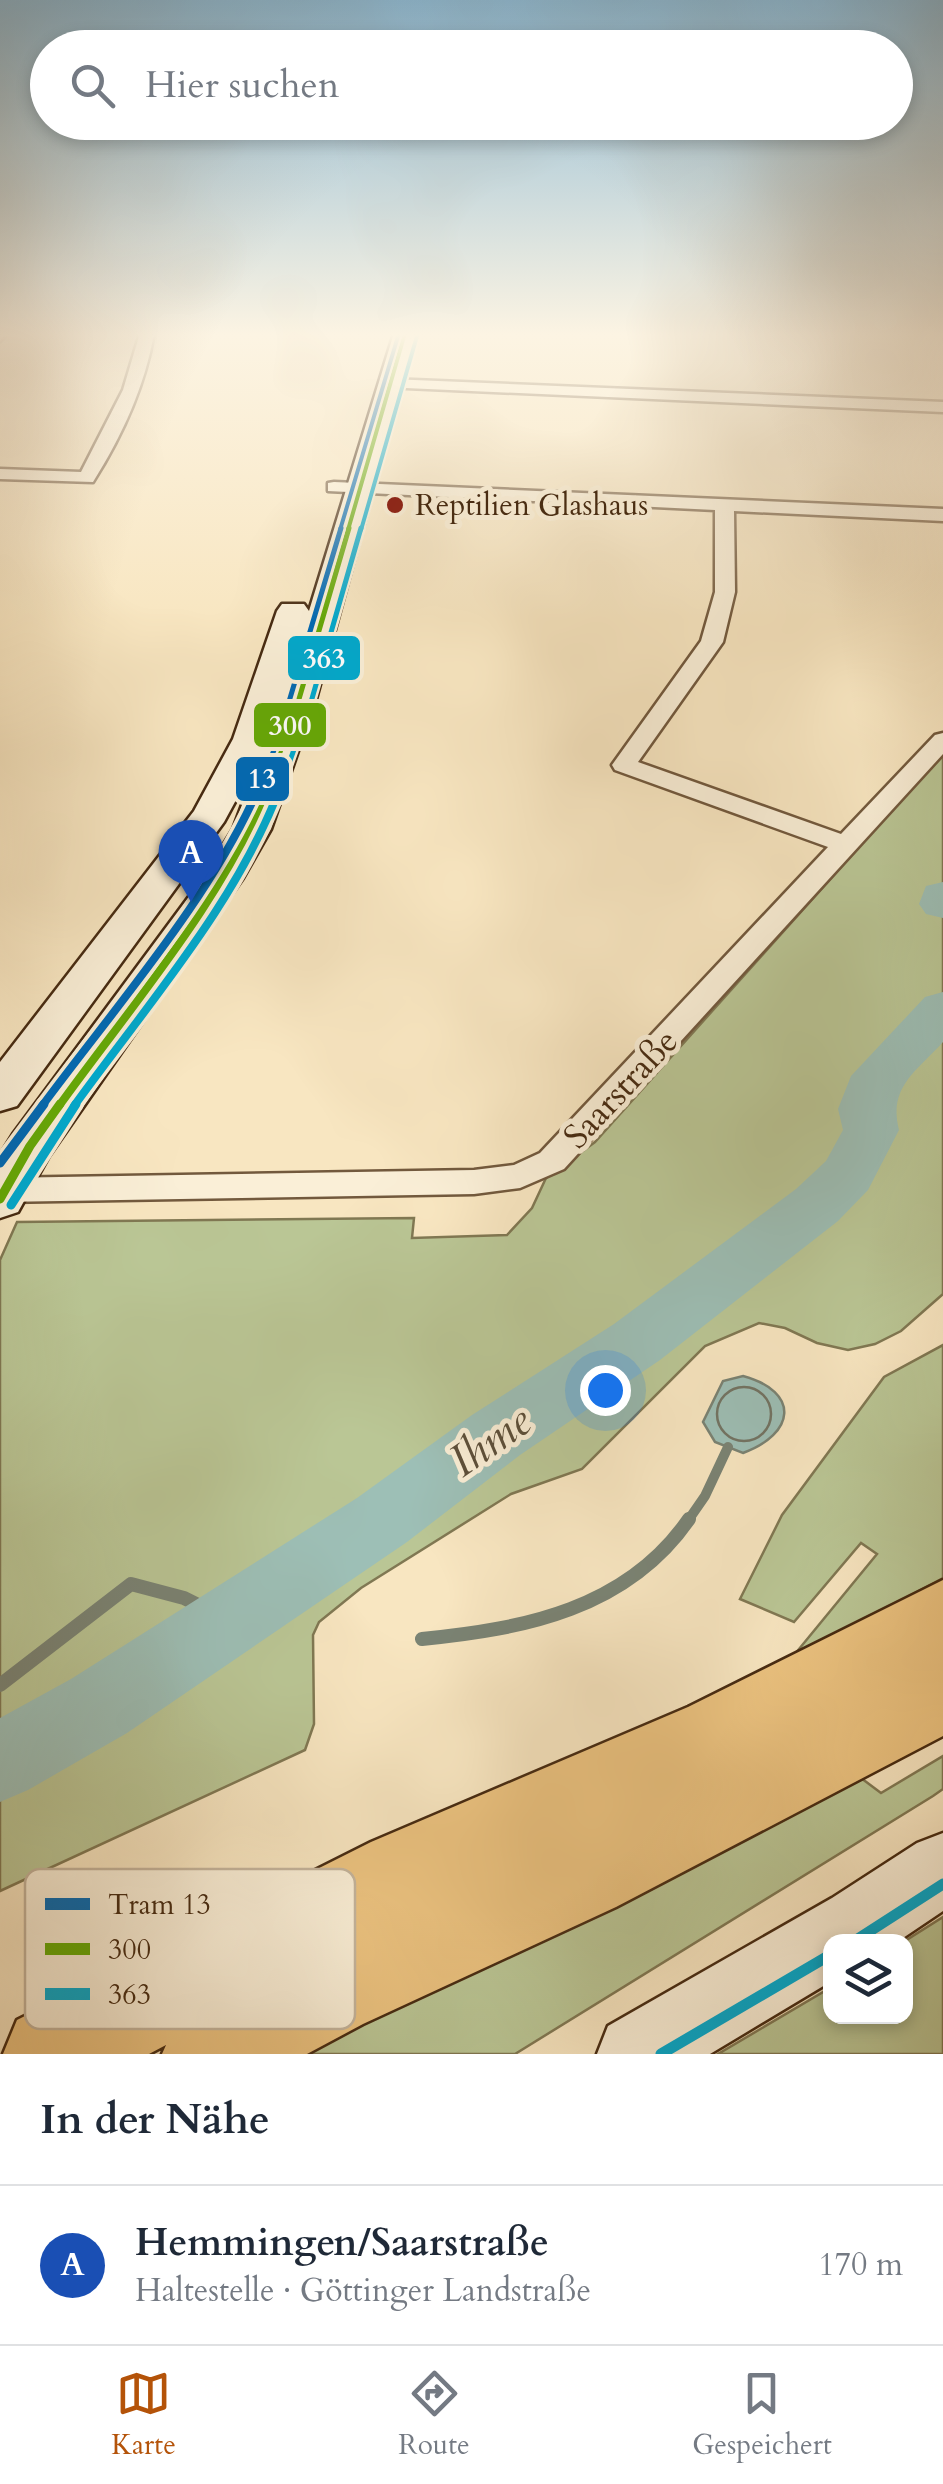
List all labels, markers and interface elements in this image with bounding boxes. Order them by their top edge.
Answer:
search box [30,30,913,140]
icon: search [65,58,120,113]
text: Hier suchen [145,59,339,111]
place label: Reptilien Glashaus [415,485,648,526]
marker: Reptilien Glashaus [384,494,406,516]
line badge: 363 [286,634,362,682]
text: 363 [302,640,346,678]
line badge: 300 [252,701,328,749]
text: 300 [268,707,312,745]
line badge: 13 [234,755,291,803]
text: 13 [248,760,276,798]
pin: A [158,820,224,902]
street label: Saarstraße [553,1019,689,1159]
your location [580,1365,631,1416]
water label: Ihme [437,1390,544,1491]
legend [25,1869,355,2029]
text: Tram 13 [108,1886,211,1924]
text: 300 [108,1931,151,1969]
map controls [823,1934,913,2024]
button: layers [823,1934,913,2024]
text: 363 [108,1976,151,2014]
text: In der Nähe [40,2091,270,2148]
text: Hemmingen/Saarstraße [135,2217,549,2269]
text: A [60,2243,85,2287]
text: 170 m [818,2243,903,2287]
text: Haltestelle · Göttinger Landstraße [135,2269,591,2313]
tab: Karte [111,2366,176,2464]
tab: Route [398,2366,470,2464]
tab: Gespeichert [692,2366,832,2464]

